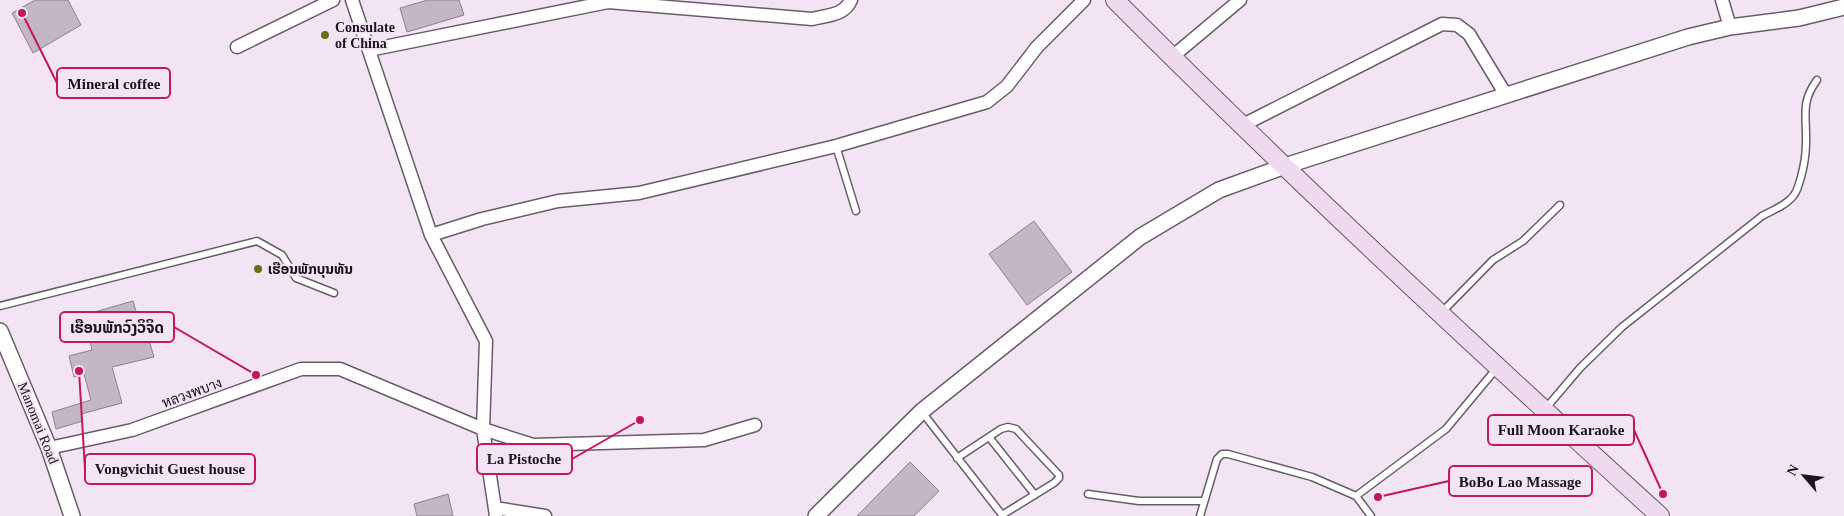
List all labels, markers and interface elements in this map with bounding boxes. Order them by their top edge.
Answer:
place label: Consulate of China [335,20,395,51]
marker: Consulate of China [319,29,331,41]
callout: Mineral coffee [57,68,170,98]
text: Mineral coffee [68,76,161,92]
place label: ເຮືອນພັກບຸນທັນ [268,262,353,278]
marker: ເຮືອນພັກບຸນທັນ [252,263,264,275]
callout: ເຮືອນພັກວົງວິຈິດ [60,312,174,342]
text: ເຮືອນພັກວົງວິຈິດ [70,318,164,336]
street label: หลวงพบาง [160,375,224,411]
street label: Manomai Road [15,380,61,466]
callout: Full Moon Karaoke [1488,415,1634,445]
text: Full Moon Karaoke [1498,422,1625,438]
callout: La Pistoche [477,444,572,474]
text: La Pistoche [487,451,562,467]
north arrow [1779,451,1829,501]
callout: Vongvichit Guest house [85,454,255,484]
text: Vongvichit Guest house [95,461,245,477]
text: N [1784,462,1802,478]
callout: BoBo Lao Massage [1449,466,1592,496]
text: BoBo Lao Massage [1459,474,1582,490]

